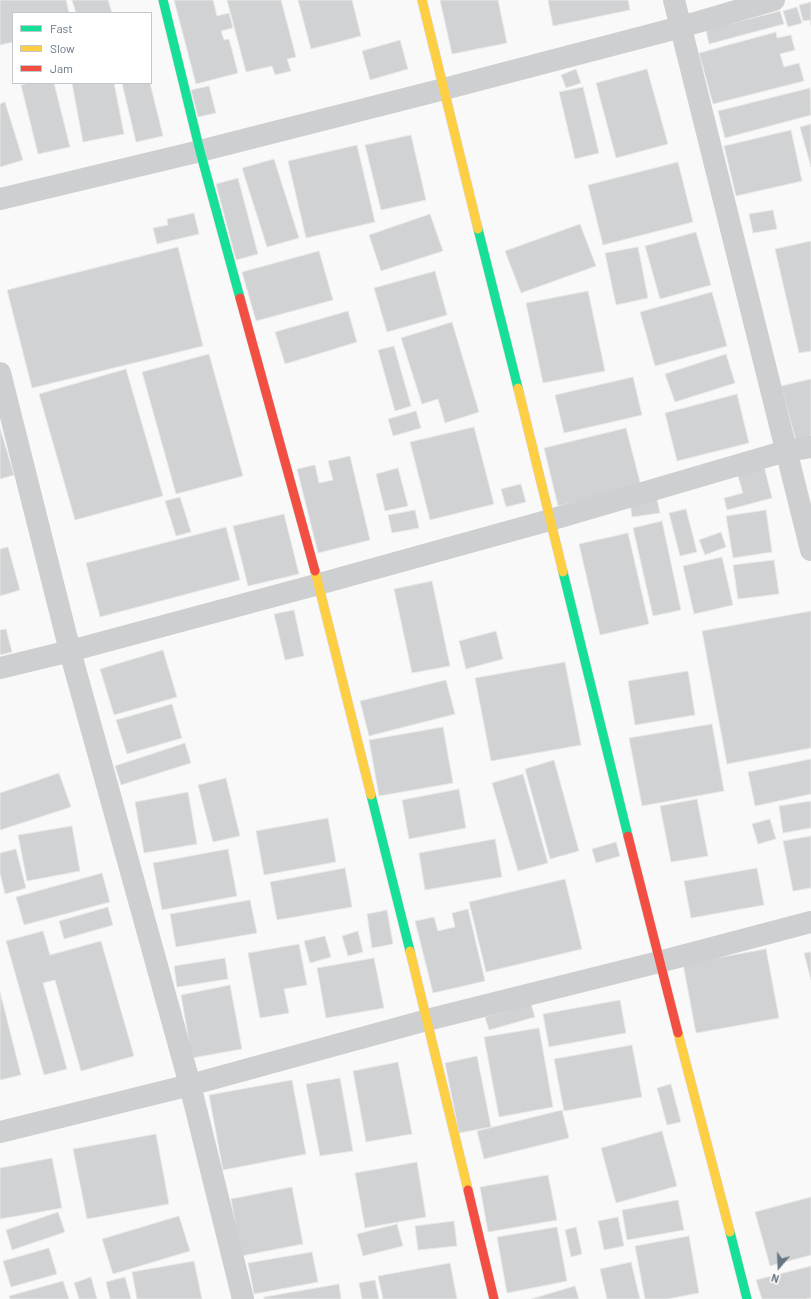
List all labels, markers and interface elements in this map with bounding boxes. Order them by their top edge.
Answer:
legend [12,12,152,84]
text: Fast [50,21,73,35]
text: Slow [50,41,75,55]
text: Jam [50,61,73,75]
north arrow [759,1247,799,1287]
text: N [769,1271,781,1286]

